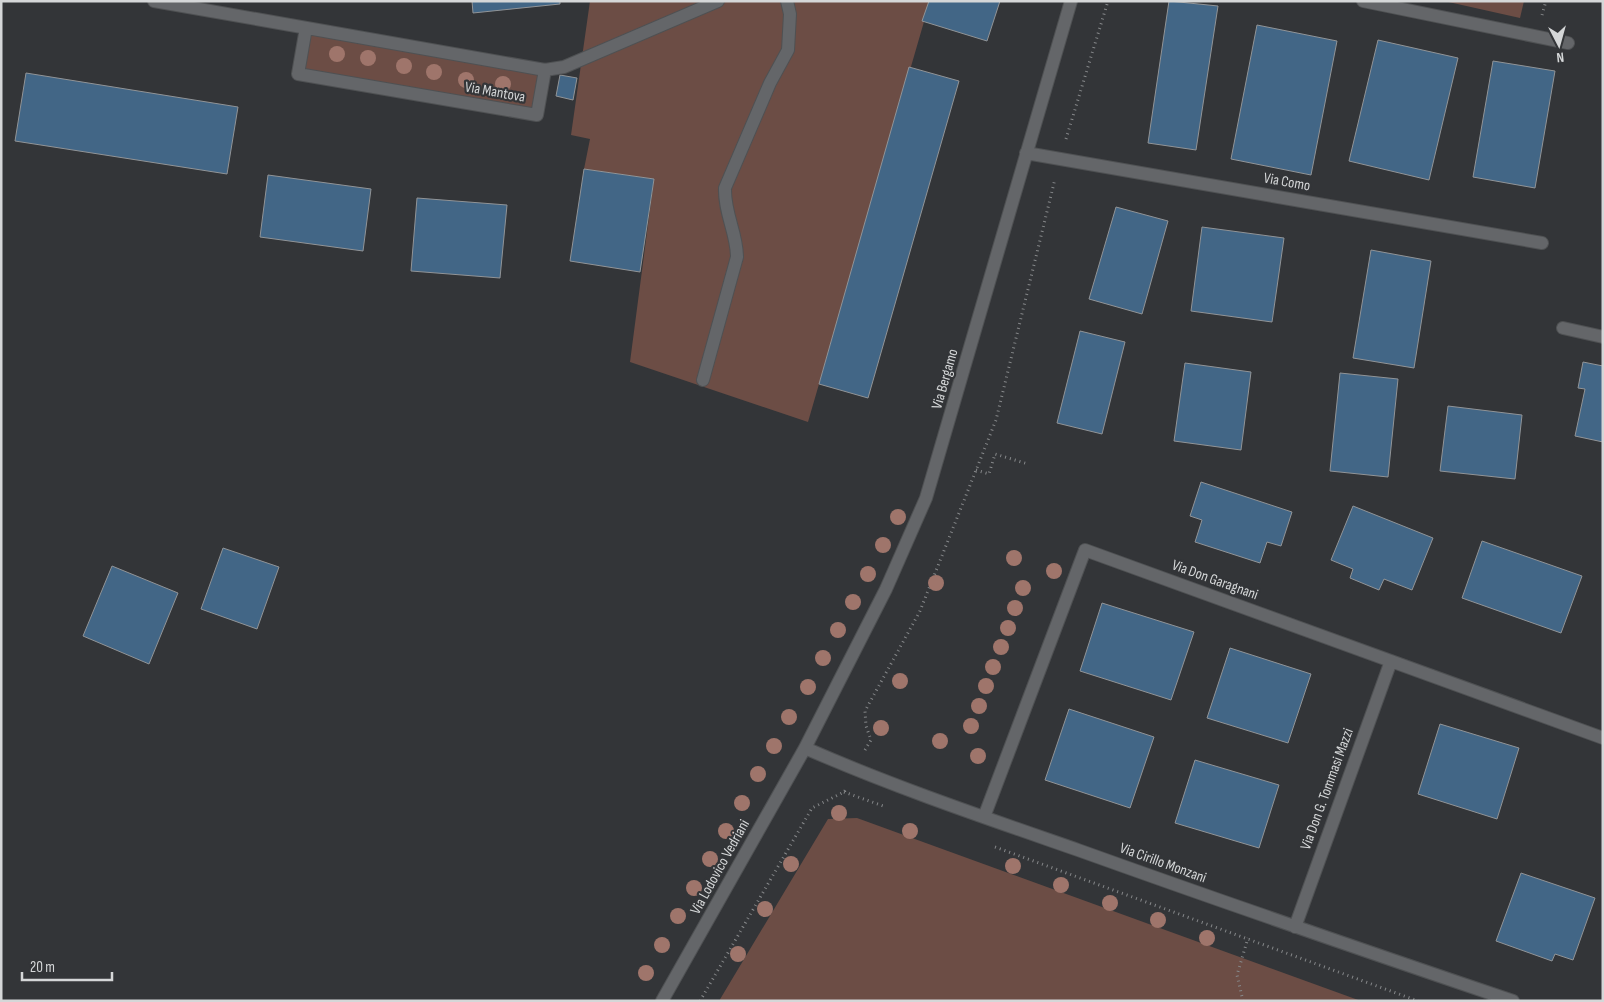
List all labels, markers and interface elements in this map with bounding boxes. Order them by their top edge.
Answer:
north arrow [1534,20,1584,70]
text: N [1556,49,1565,66]
street label: Via Mantova [463,77,527,107]
street label: Via Como [1262,169,1312,195]
street label: Via Bergamo [927,347,963,411]
street label: Via Don Garagnani [1169,556,1261,604]
street label: Via Don G. Tommasi Mazzi [1296,725,1358,852]
street label: Via Lodovico Vedriani [686,816,754,918]
street label: Via Cirillo Monzani [1117,839,1209,888]
scale bar [22,950,112,982]
text: 20 m [30,958,55,977]

